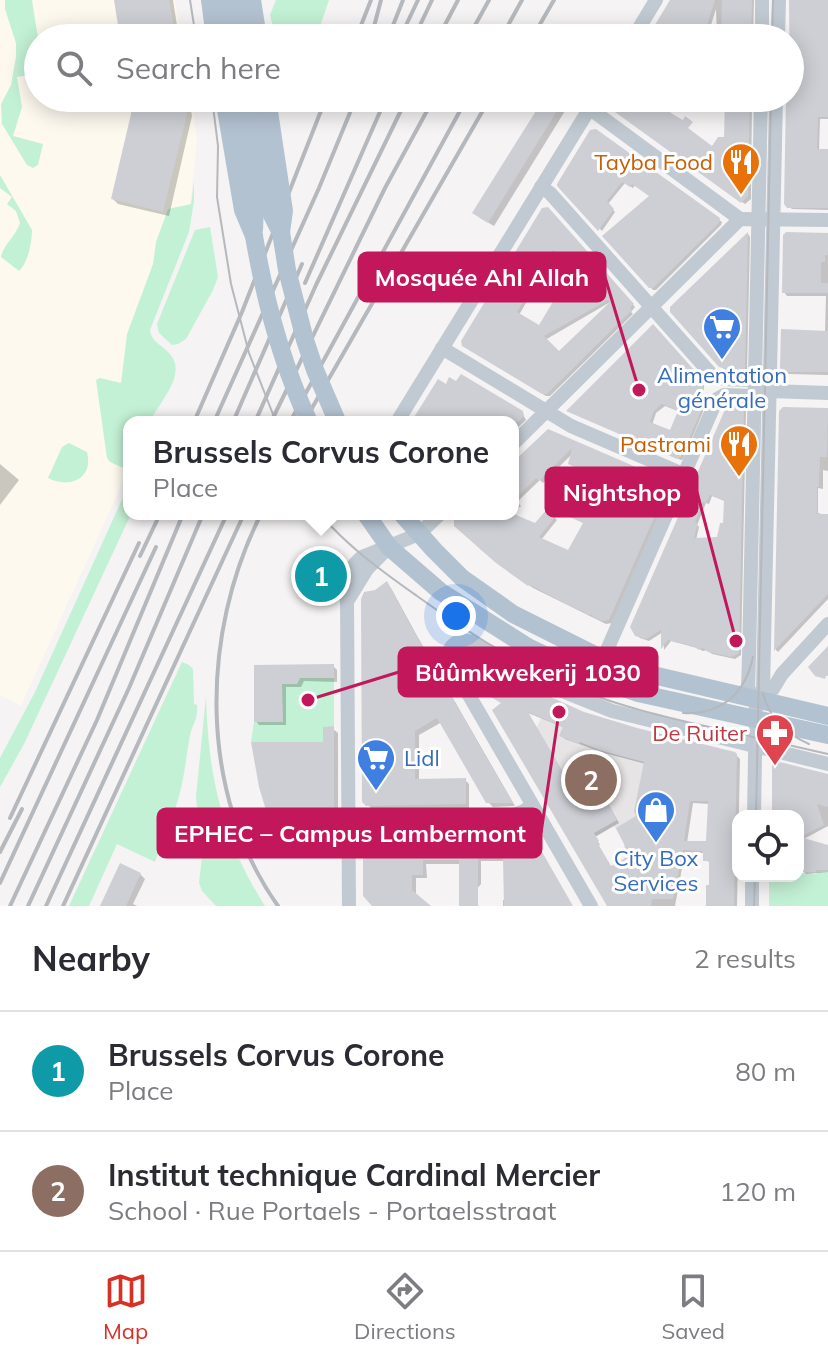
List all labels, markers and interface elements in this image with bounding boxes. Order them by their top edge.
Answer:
search box [24,24,804,112]
icon: search [52,46,96,90]
text: Search here [116,49,281,87]
restaurant icon: Tayba Food [720,141,762,196]
place label: Tayba Food [594,148,713,176]
callout: Mosquée Ahl Allah [359,253,605,301]
text: Mosquée Ahl Allah [375,262,589,292]
supermarket icon: Alimentation générale [701,306,743,361]
place label: Alimentation générale [657,361,787,414]
popup [123,416,519,520]
restaurant icon: Pastrami [718,423,760,478]
place label: Pastrami [620,430,711,458]
text: Brussels Corvus Corone [153,433,489,471]
callout: Nightshop [546,468,697,516]
text: Place [153,471,218,504]
text: Nightshop [563,477,681,507]
pin: 1 [295,546,347,606]
your location [436,596,476,636]
callout: Bûûmkwekerij 1030 [399,648,657,696]
text: Bûûmkwekerij 1030 [415,657,641,687]
pharmacy icon: De Ruiter [754,712,796,767]
place label: De Ruiter [652,719,747,747]
supermarket icon: Lidl [355,737,397,792]
place label: Lidl [404,744,440,772]
pin: 2 [565,750,617,810]
shop icon: City Box Services [635,789,677,844]
callout: EPHEC – Campus Lambermont [158,809,541,857]
map controls [732,810,804,882]
button: locate [732,810,804,882]
text: EPHEC – Campus Lambermont [174,818,526,848]
place label: City Box Services [614,844,699,897]
text: Nearby [32,937,150,980]
text: 2 results [694,942,796,975]
text: Brussels Corvus Corone [108,1036,444,1074]
text: 1 [50,1055,66,1088]
text: 80 m [735,1055,796,1088]
text: Place [108,1074,173,1107]
text: Institut technique Cardinal Mercier [108,1156,600,1194]
text: 2 [50,1175,66,1208]
text: 120 m [720,1175,796,1208]
text: School · Rue Portaels - Portaelsstraat [108,1194,556,1227]
tab: Map [103,1269,148,1345]
tab: Directions [354,1269,456,1345]
tab: Saved [662,1269,725,1345]

